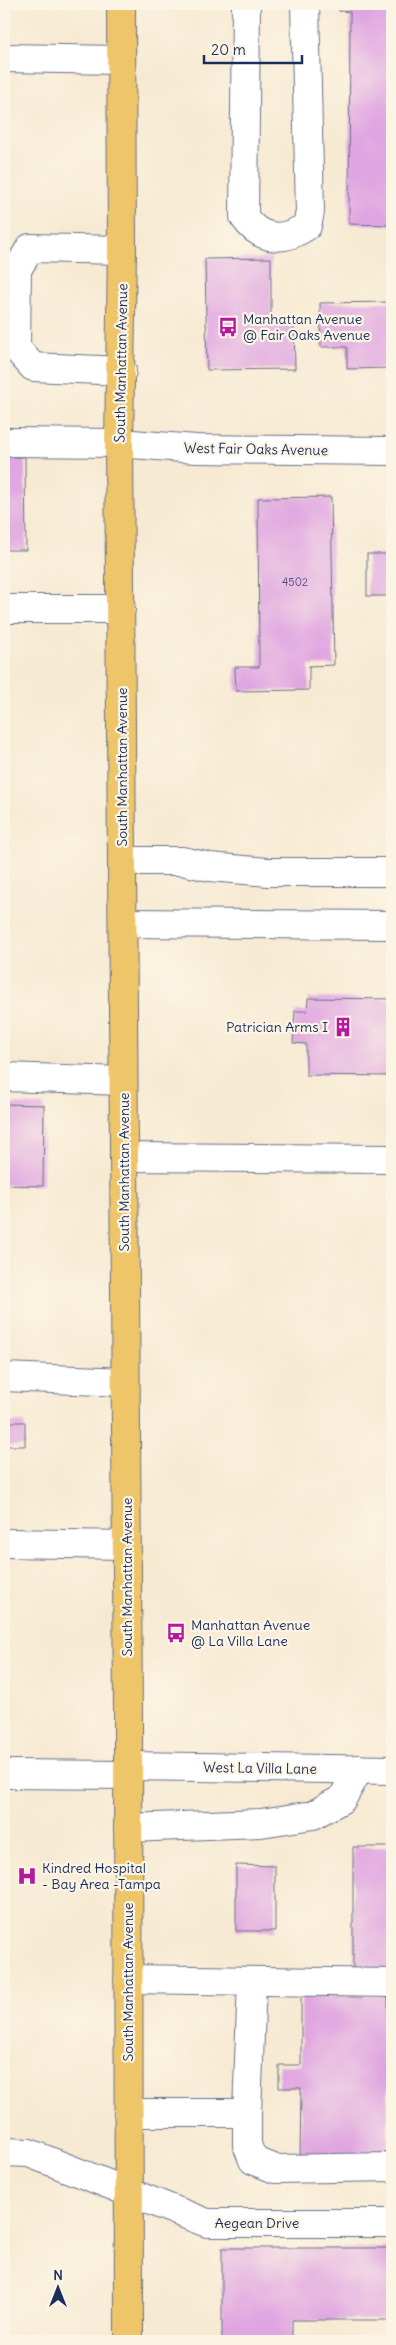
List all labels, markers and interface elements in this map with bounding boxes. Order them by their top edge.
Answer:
scale bar [204,32,301,64]
text: 20 m [211,40,246,59]
street label: South Manhattan Avenue [111,283,131,443]
place label: Manhattan Avenue @ Fair Oaks Avenue [243,310,370,344]
bus stop icon: Manhattan Avenue @ Fair Oaks Avenue [217,316,239,338]
street label: West Fair Oaks Avenue [184,439,328,459]
house number: 4502 [282,575,308,589]
street label: South Manhattan Avenue [113,687,131,847]
building icon: Patrician Arms I [332,1016,354,1038]
place label: Patrician Arms I [226,1018,328,1036]
street label: South Manhattan Avenue [115,1092,133,1252]
street label: South Manhattan Avenue [118,1497,136,1657]
place label: Manhattan Avenue @ La Villa Lane [191,1616,310,1650]
bus stop icon: Manhattan Avenue @ La Villa Lane [165,1622,187,1644]
street label: West La Villa Lane [203,1758,317,1778]
place label: Kindred Hospital - Bay Area -Tampa [42,1859,161,1893]
hospital icon: Kindred Hospital - Bay Area -Tampa [16,1865,38,1887]
street label: South Manhattan Avenue [119,1902,137,2062]
street label: Aegean Drive [215,2214,299,2232]
north arrow [32,2262,82,2312]
text: N [53,2266,63,2284]

